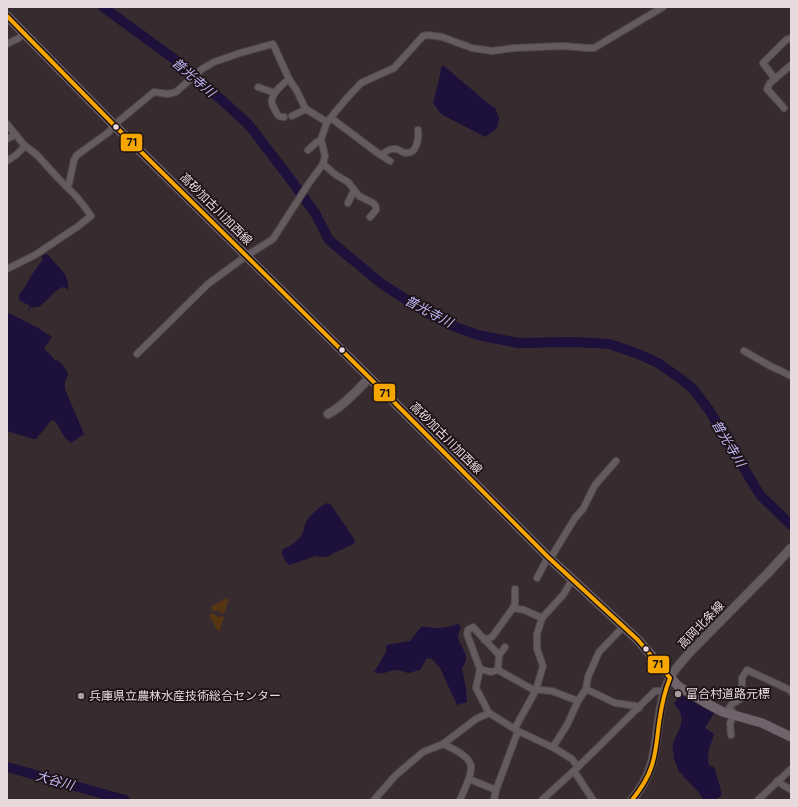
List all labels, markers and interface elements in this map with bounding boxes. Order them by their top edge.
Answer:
water label: 普光寺川 [169,55,220,101]
unlabelled marker [111,122,121,132]
line badge: 71 [120,133,143,152]
text: 71 [127,136,137,149]
street label: 高砂加古川加西線 [177,170,255,248]
water label: 普光寺川 [402,293,457,331]
unlabelled marker [337,345,347,355]
line badge: 71 [373,383,396,402]
text: 71 [380,387,390,400]
street label: 高砂加古川加西線 [407,399,485,477]
water label: 普光寺川 [709,417,749,471]
street label: 高岡北条線 [675,599,727,651]
unlabelled marker [641,644,651,654]
line badge: 71 [647,655,670,674]
text: 71 [653,658,663,671]
place label: 富合村道路元標 [686,687,770,701]
place label: 兵庫県立農林水産技術総合センター [89,689,281,703]
marker: 富合村道路元標 [673,689,683,699]
marker: 兵庫県立農林水産技術総合センター [76,691,86,701]
water label: 大谷川 [34,768,78,794]

